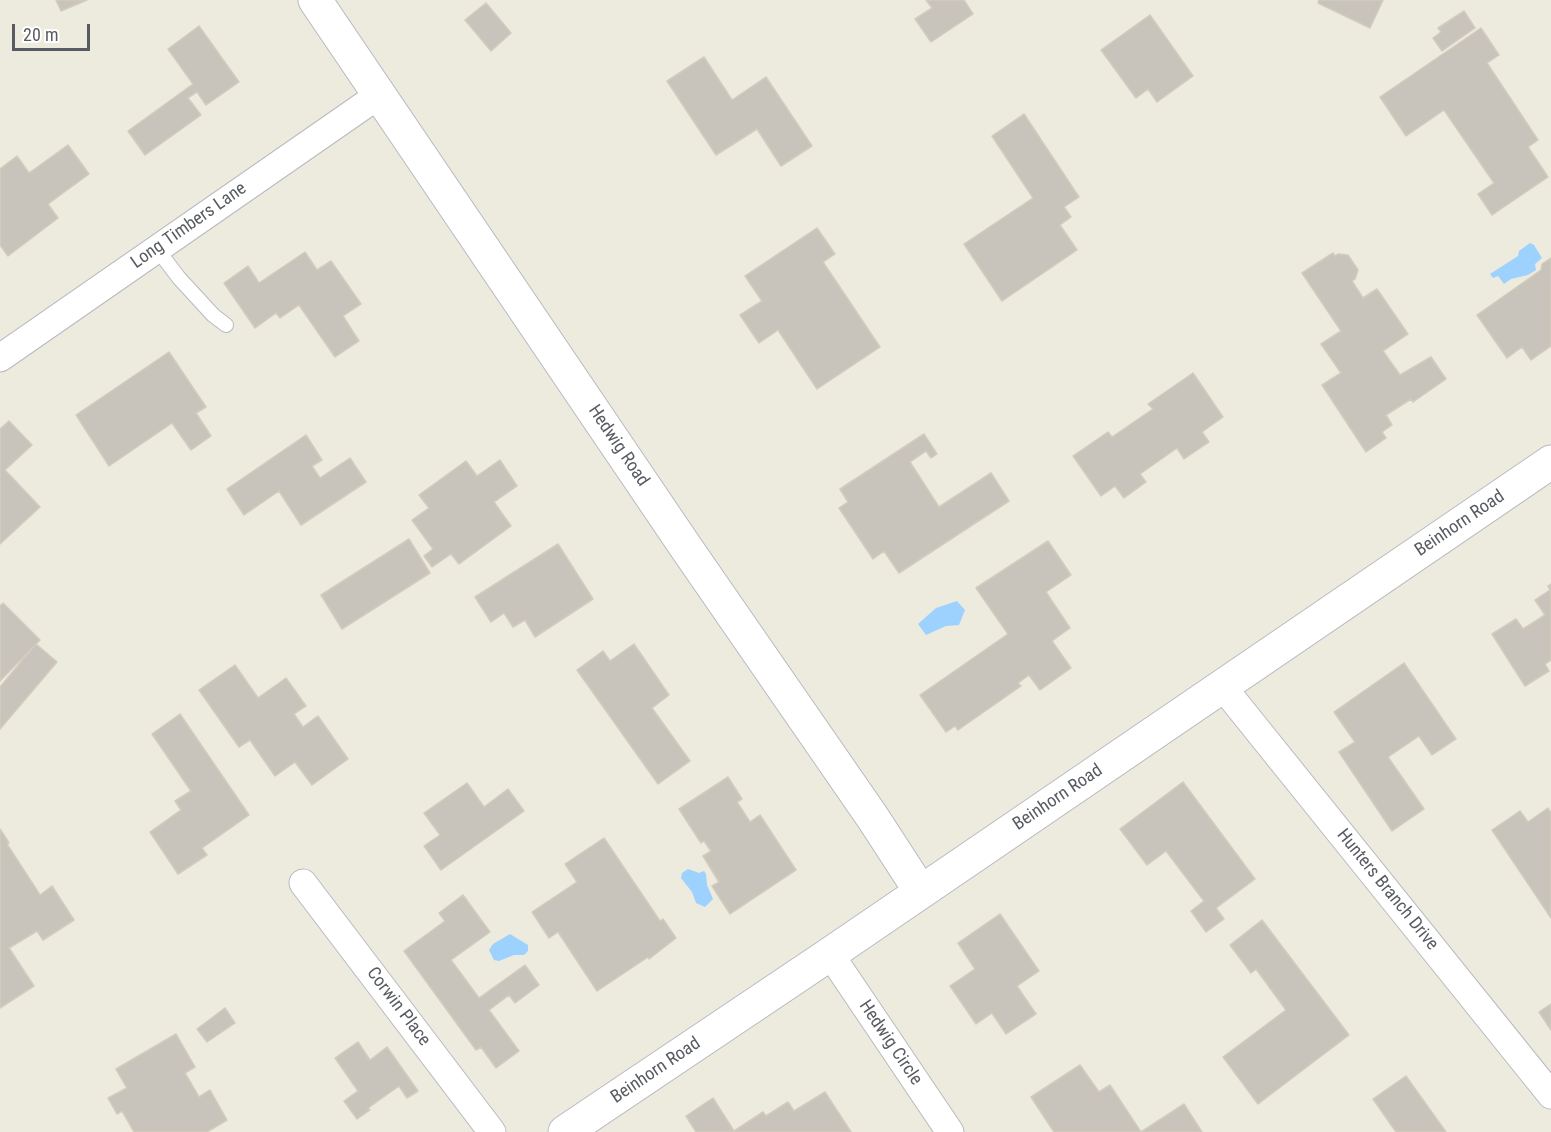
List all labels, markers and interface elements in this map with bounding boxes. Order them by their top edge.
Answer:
scale bar [15,12,93,50]
text: 20 m [23,24,58,45]
street label: Long Timbers Lane [127,178,251,274]
street label: Hedwig Road [583,401,653,491]
street label: Beinhorn Road [1411,486,1509,562]
street label: Beinhorn Road [1009,760,1107,836]
street label: Hunters Branch Drive [1332,825,1442,955]
street label: Corwin Place [361,963,435,1051]
street label: Hedwig Circle [854,996,926,1090]
street label: Beinhorn Road [607,1033,705,1109]

